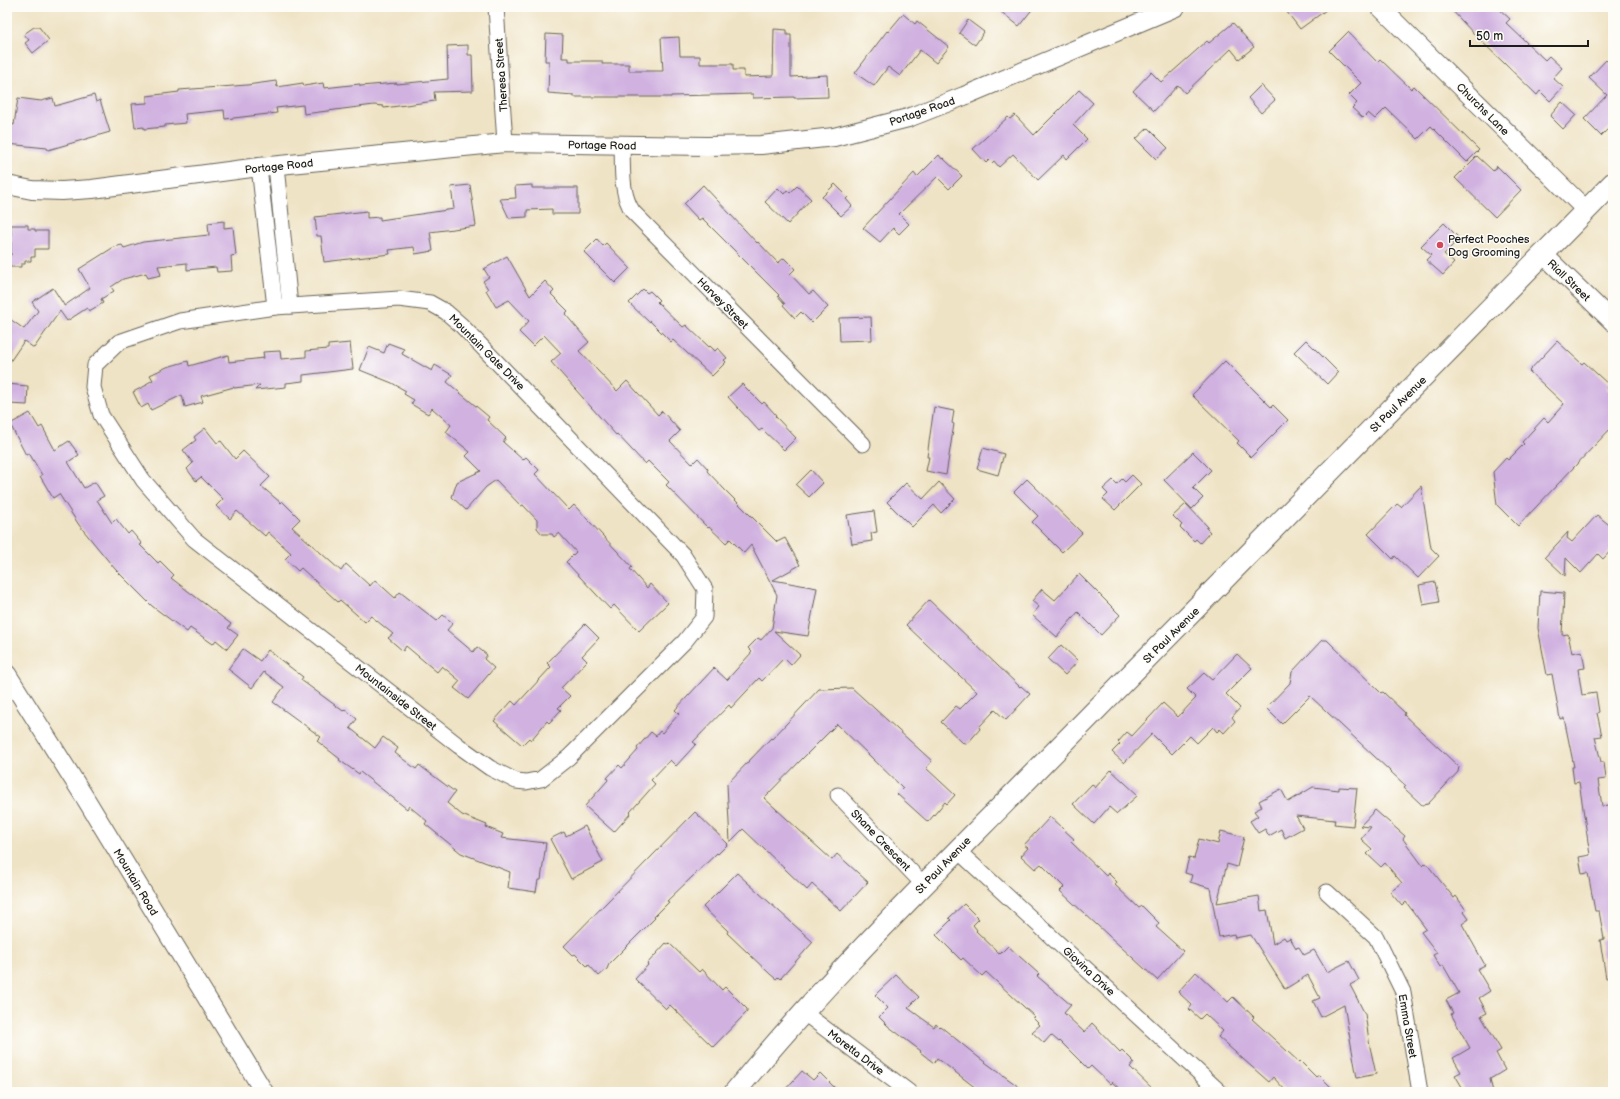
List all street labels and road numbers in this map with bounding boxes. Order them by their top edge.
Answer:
street label: Theresa Street [492,37,511,112]
street label: Churchs Lane [1454,80,1512,139]
street label: Portage Road [888,94,957,129]
street label: Portage Road [568,138,636,153]
street label: Portage Road [244,156,314,177]
street label: Riall Street [1545,257,1593,304]
street label: Harvey Street [694,275,751,332]
street label: Mountain Gate Drive [446,312,528,393]
street label: St Paul Avenue [1368,373,1430,435]
street label: St Paul Avenue [1141,604,1203,666]
street label: Mountainside Street [352,662,440,734]
street label: Shane Crescent [848,807,914,874]
street label: St Paul Avenue [913,834,974,897]
street label: Mountain Road [111,847,161,918]
street label: Giovina Drive [1060,944,1118,999]
street label: Emma Street [1395,993,1420,1060]
street label: Moretta Drive [825,1027,887,1078]

